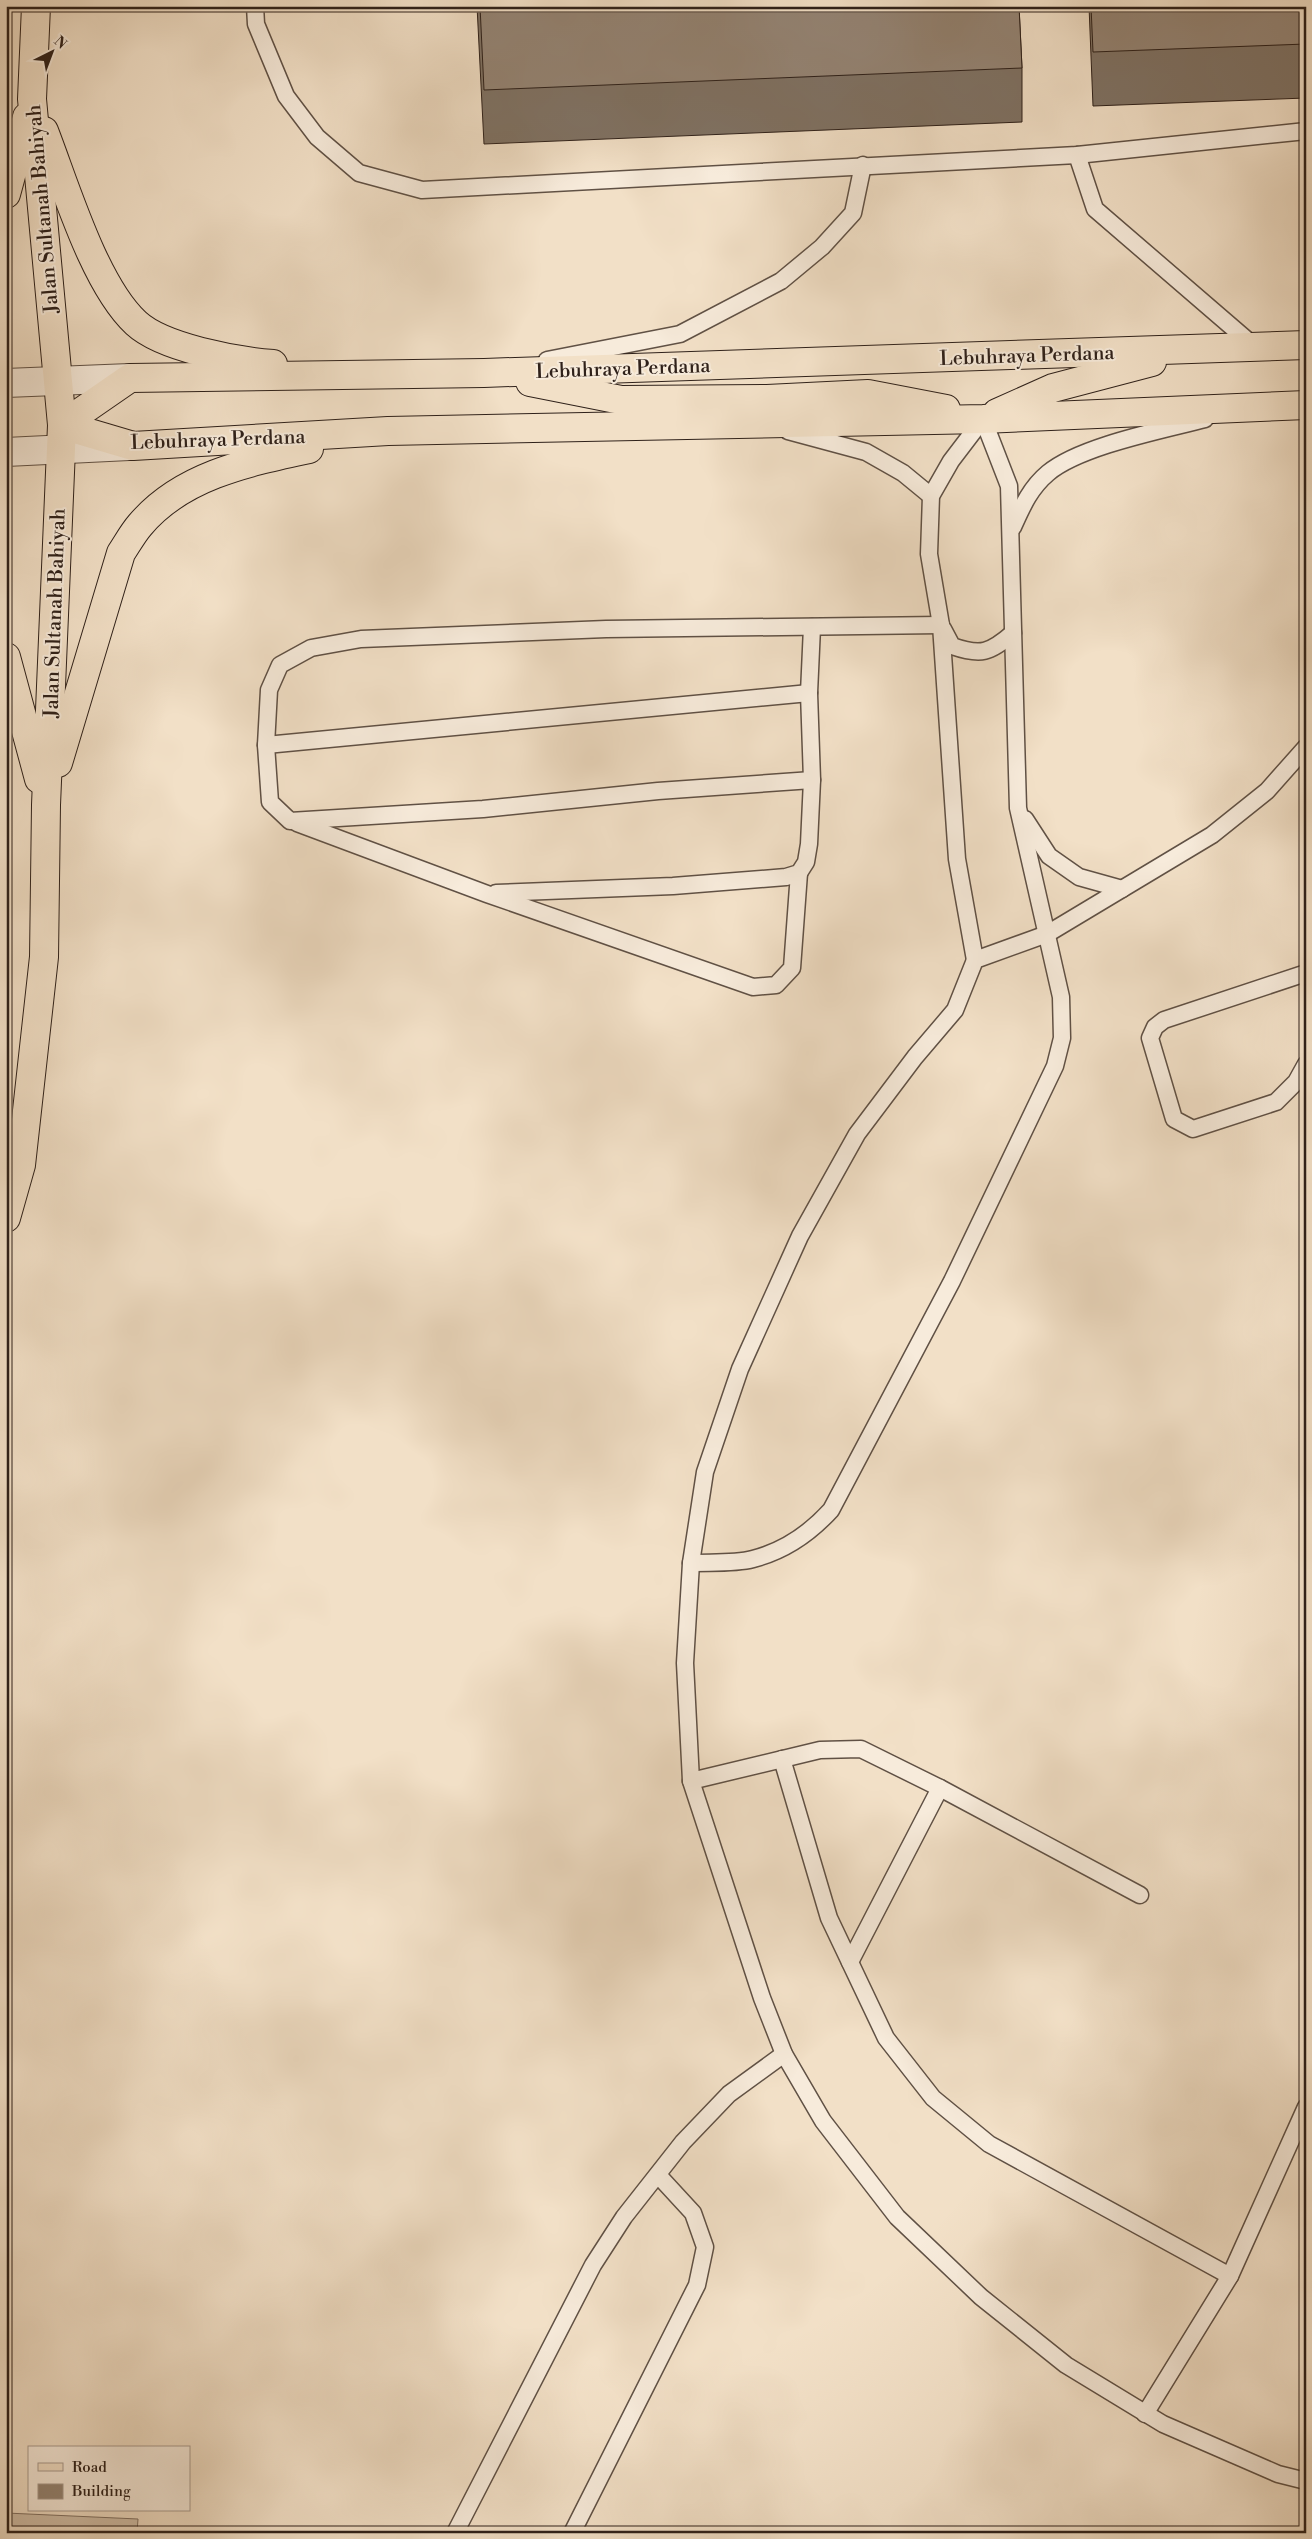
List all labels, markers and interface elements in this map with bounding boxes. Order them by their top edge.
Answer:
north arrow [28,28,78,78]
text: N [50,33,70,53]
street label: Jalan Sultanah Bahiyah [22,103,65,315]
street label: Lebuhraya Perdana [939,341,1116,372]
street label: Lebuhraya Perdana [535,354,712,385]
street label: Lebuhraya Perdana [130,425,307,456]
street label: Jalan Sultanah Bahiyah [39,508,72,719]
legend [28,2446,190,2512]
text: Road [72,2458,107,2477]
text: Building [71,2482,131,2501]

